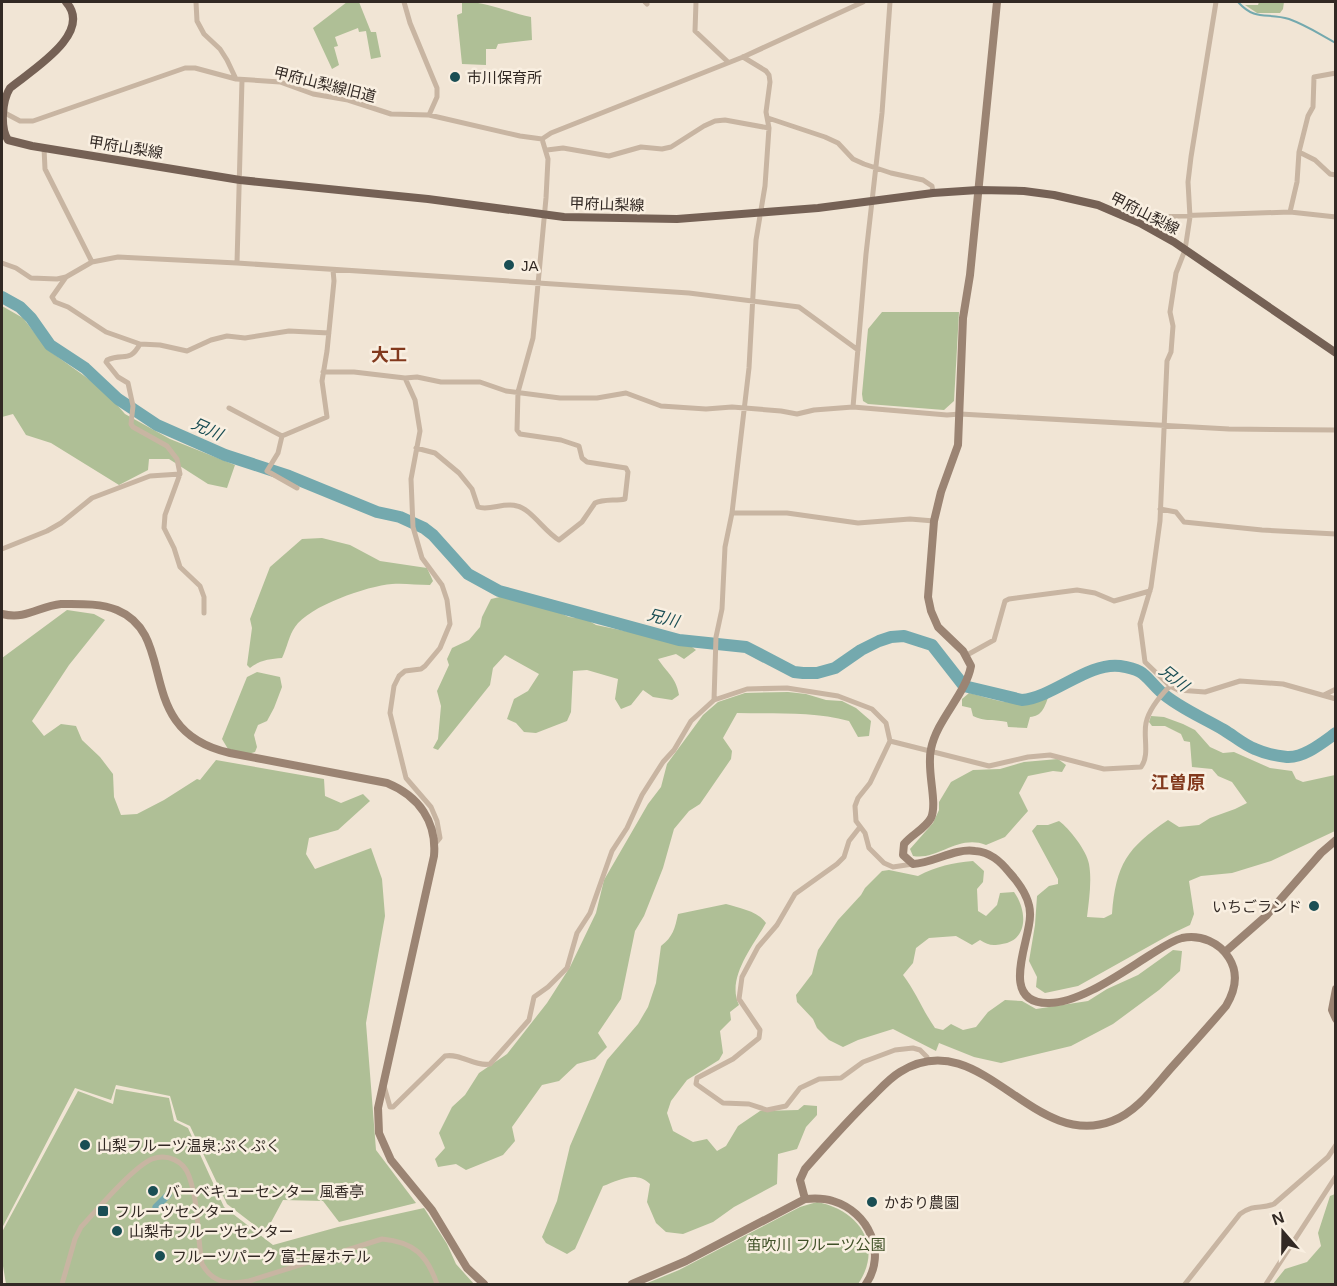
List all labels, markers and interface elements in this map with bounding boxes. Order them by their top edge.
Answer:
street label: 甲府山梨線旧道 [272,63,378,105]
place label: 市川保育所 [467,69,542,86]
marker: 市川保育所 [448,70,462,84]
street label: 甲府山梨線 [88,133,164,161]
street label: 甲府山梨線 [1108,188,1182,238]
street label: 甲府山梨線 [569,194,645,214]
place label: JA [521,257,539,274]
marker: JA [502,258,516,272]
district label: 大工 [371,345,407,365]
water label: 兄川 [189,415,227,444]
water label: 兄川 [645,606,683,631]
water label: 兄川 [1156,661,1193,696]
district label: 江曽原 [1151,773,1205,793]
place label: いちごランド [1212,898,1302,915]
marker: いちごランド [1307,899,1321,913]
place label: 山梨フルーツ温泉;ぷくぷく [97,1137,281,1154]
marker: 山梨フルーツ温泉;ぷくぷく [78,1138,92,1152]
place label: バーベキューセンター 風香亭 [165,1183,364,1200]
marker: バーベキューセンター 風香亭 [146,1184,160,1198]
place label: かおり農園 [884,1194,959,1211]
marker: かおり農園 [865,1195,879,1209]
north arrow [1253,1202,1313,1262]
place label: フルーツセンター [115,1203,235,1220]
marker: フルーツセンター [96,1204,110,1218]
text: N [1270,1208,1286,1228]
place label: 山梨市フルーツセンター [129,1223,294,1240]
marker: 山梨市フルーツセンター [110,1224,124,1238]
park label: 笛吹川 フルーツ公園 [747,1236,885,1253]
place label: フルーツパーク 富士屋ホテル [172,1248,371,1265]
marker: フルーツパーク 富士屋ホテル [153,1249,167,1263]

